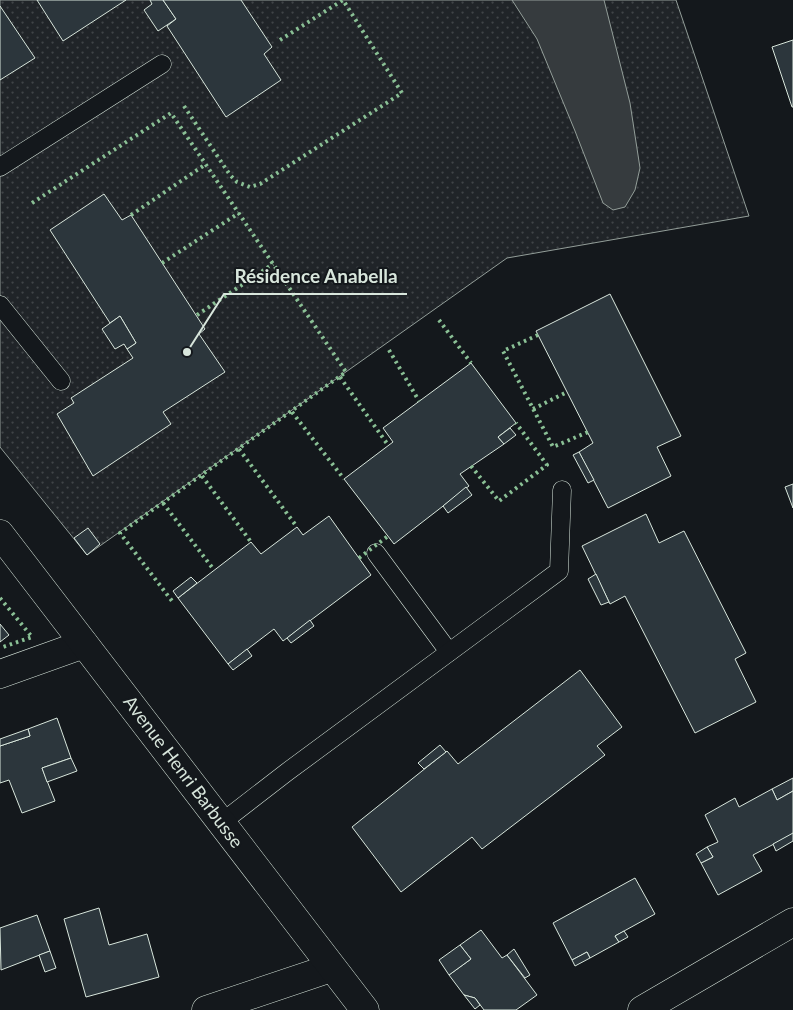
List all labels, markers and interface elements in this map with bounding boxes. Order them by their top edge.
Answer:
callout: Résidence Anabella [224,260,407,294]
text: Résidence Anabella [234,264,398,287]
street label: Avenue Henri Barbusse [119,691,248,852]

